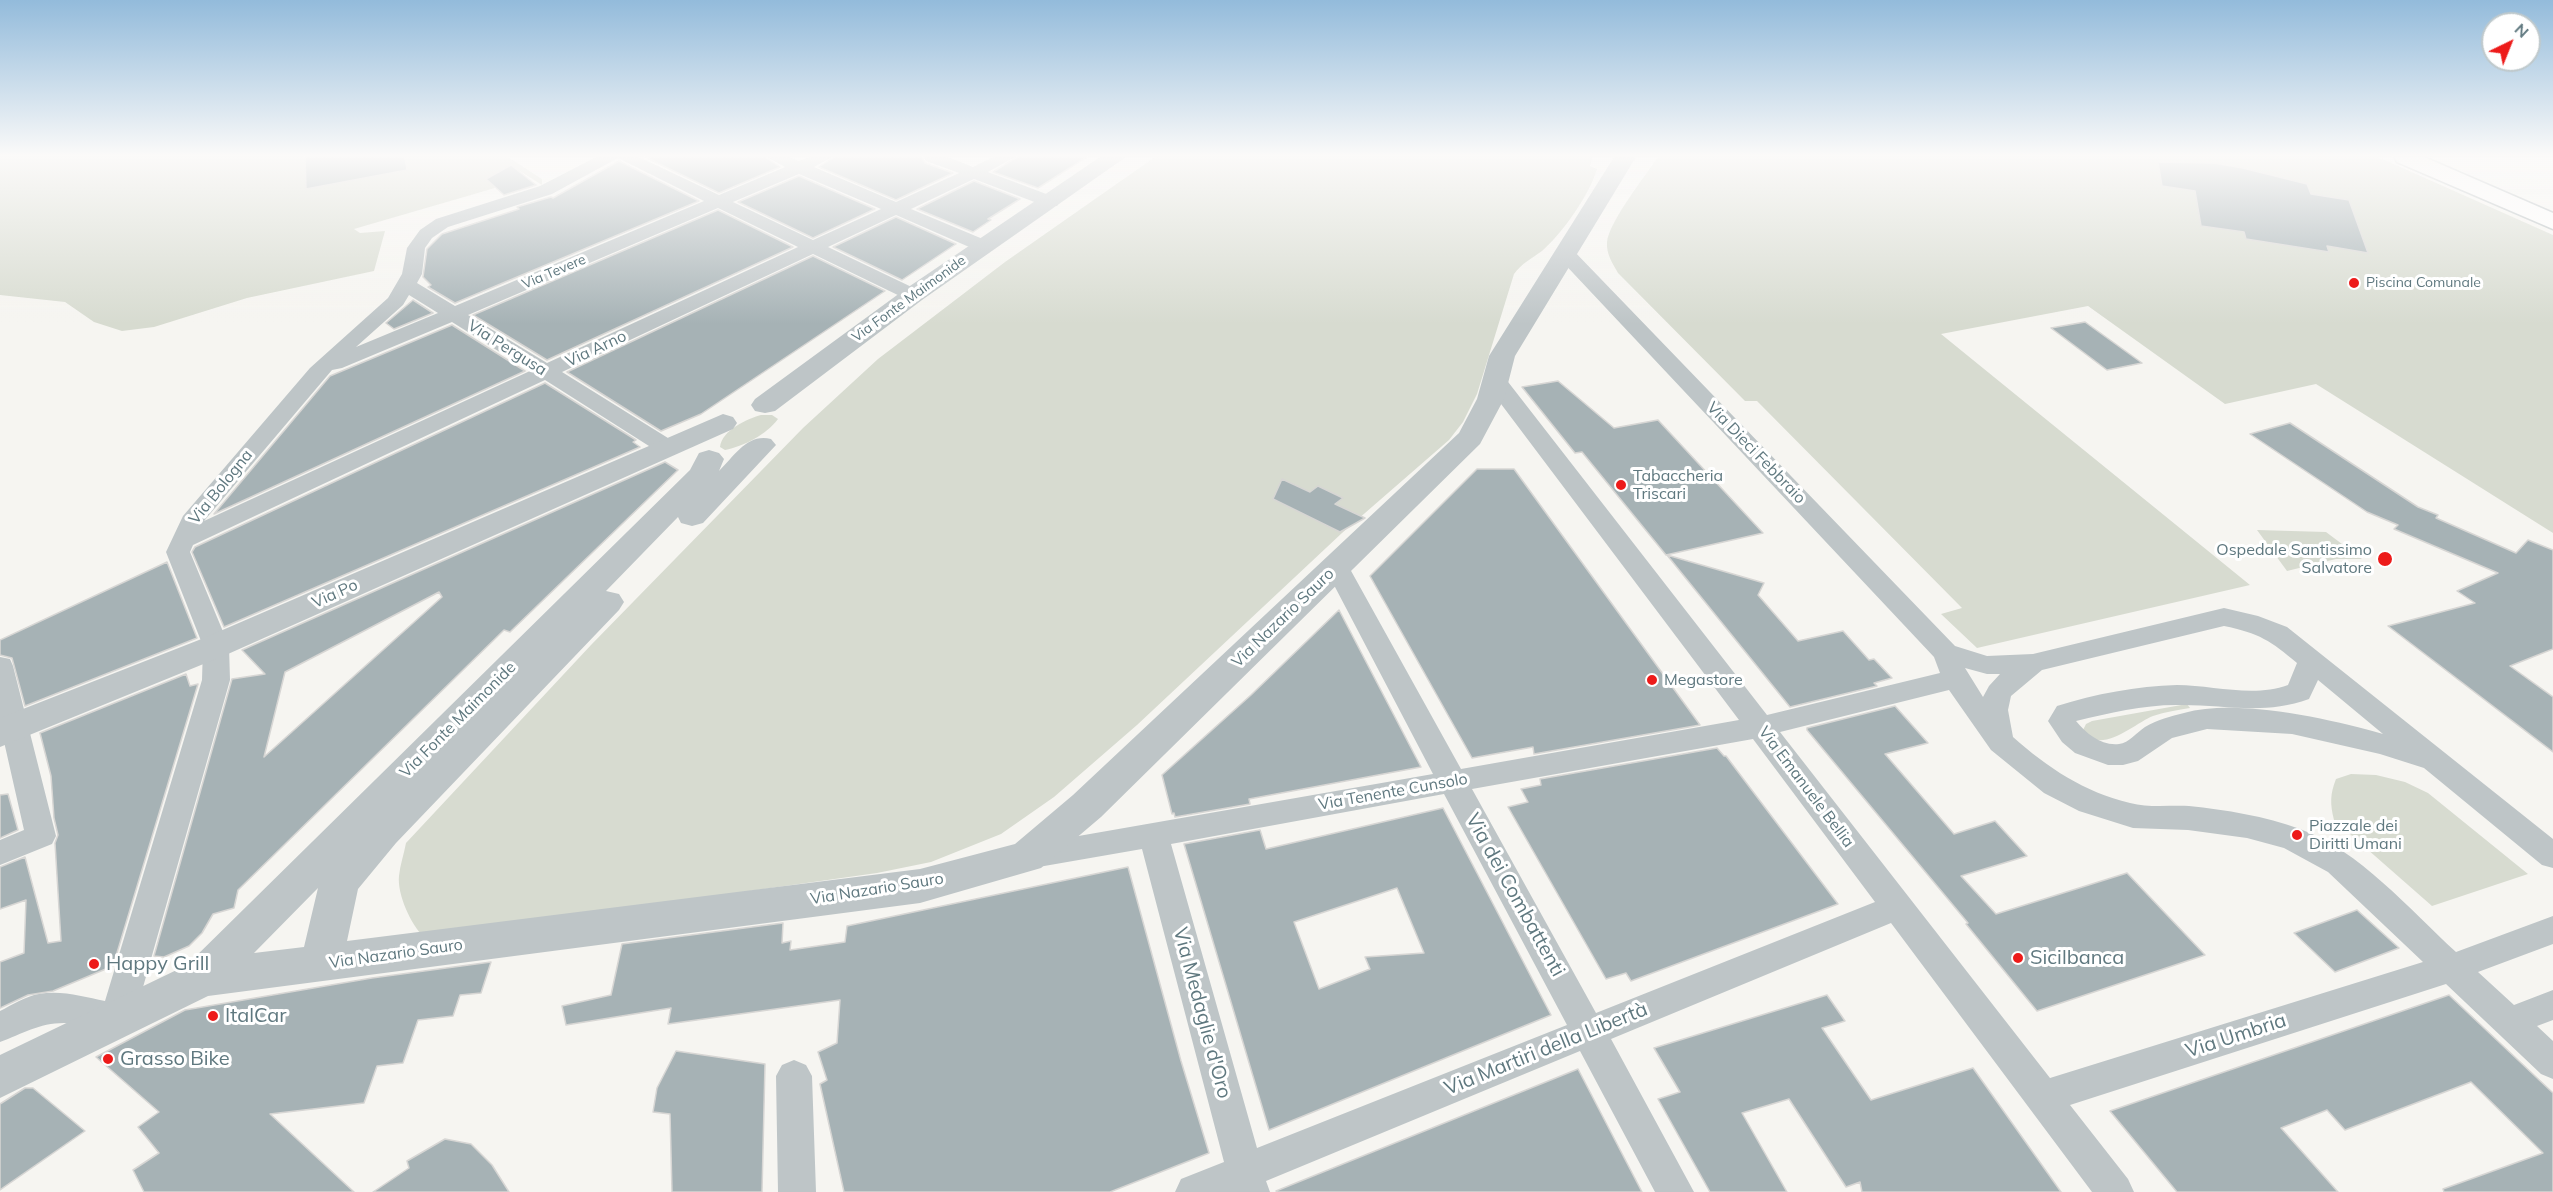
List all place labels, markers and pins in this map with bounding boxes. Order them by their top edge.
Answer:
place label: Piscina Comunale [2366,275,2481,291]
marker: Piscina Comunale [2347,276,2361,290]
place label: Tabaccheria Triscari [1633,466,1723,504]
marker: Tabaccheria Triscari [1614,478,1628,492]
place label: Ospedale Santissimo Salvatore [2216,540,2372,578]
marker: Ospedale Santissimo Salvatore [2376,550,2394,568]
place label: Megastore [1664,670,1743,690]
marker: Megastore [1645,673,1659,687]
place label: Piazzale dei Diritti Umani [2309,816,2402,854]
marker: Piazzale dei Diritti Umani [2290,828,2304,842]
place label: Sicilbanca [2030,946,2124,970]
marker: Sicilbanca [2011,951,2025,965]
place label: Happy Grill [106,952,209,976]
marker: Happy Grill [87,957,101,971]
place label: ItalCar [225,1004,287,1028]
marker: ItalCar [206,1009,220,1023]
place label: Grasso Bike [120,1047,230,1071]
marker: Grasso Bike [101,1052,115,1066]

